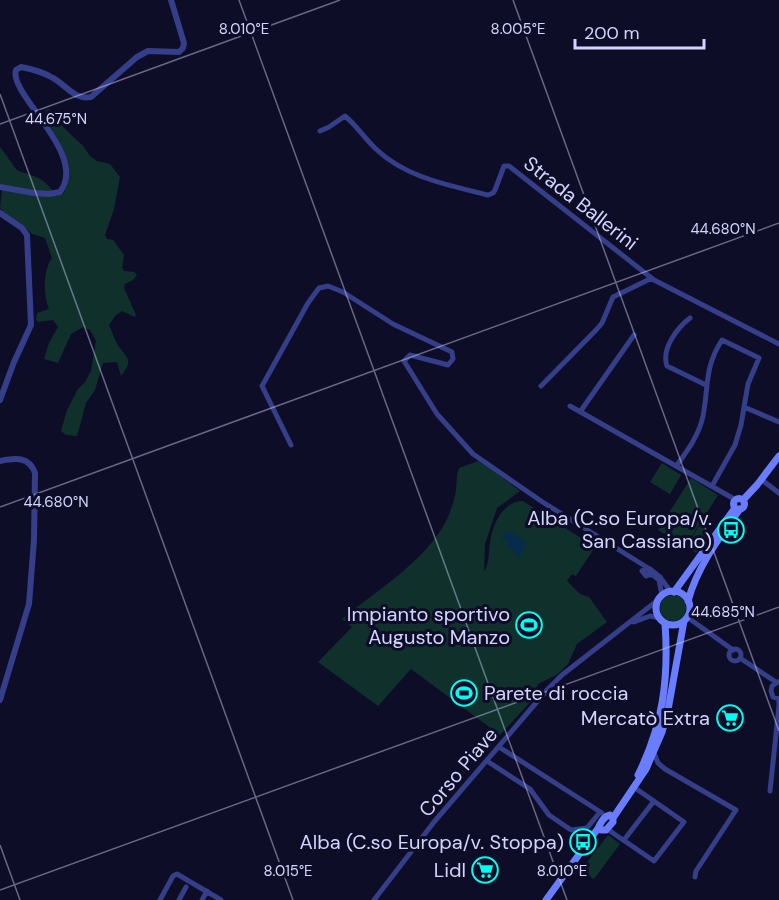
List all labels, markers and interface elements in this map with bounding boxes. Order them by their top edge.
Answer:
scale bar [575,12,704,50]
text: 8.010°E [219,19,269,39]
text: 8.005°E [491,19,545,39]
text: 200 m [584,21,640,45]
text: 44.675°N [25,109,87,129]
street label: Strada Ballerini [519,150,643,256]
text: 44.680°N [690,219,756,239]
text: 44.680°N [23,492,89,512]
place label: Alba (C.so Europa/v. San Cassiano) [527,505,712,554]
bus stop icon: Alba (C.so Europa/v. San Cassiano) [716,515,746,545]
place label: Impianto sportivo Augusto Manzo [347,601,510,650]
text: 44.685°N [691,602,755,622]
sports icon: Impianto sportivo Augusto Manzo [514,610,544,640]
sports icon: Parete di roccia [449,678,479,708]
place label: Parete di roccia [484,680,628,706]
supermarket icon: Mercatò Extra [715,703,745,733]
place label: Mercatò Extra [581,705,710,731]
street label: Corso Piave [413,722,503,822]
bus stop icon: Alba (C.so Europa/v. Stoppa) [568,827,598,857]
place label: Alba (C.so Europa/v. Stoppa) [300,829,564,855]
supermarket icon: Lidl [470,855,500,885]
place label: Lidl [434,857,466,883]
text: 8.015°E [263,861,313,881]
text: 8.010°E [537,861,587,881]

